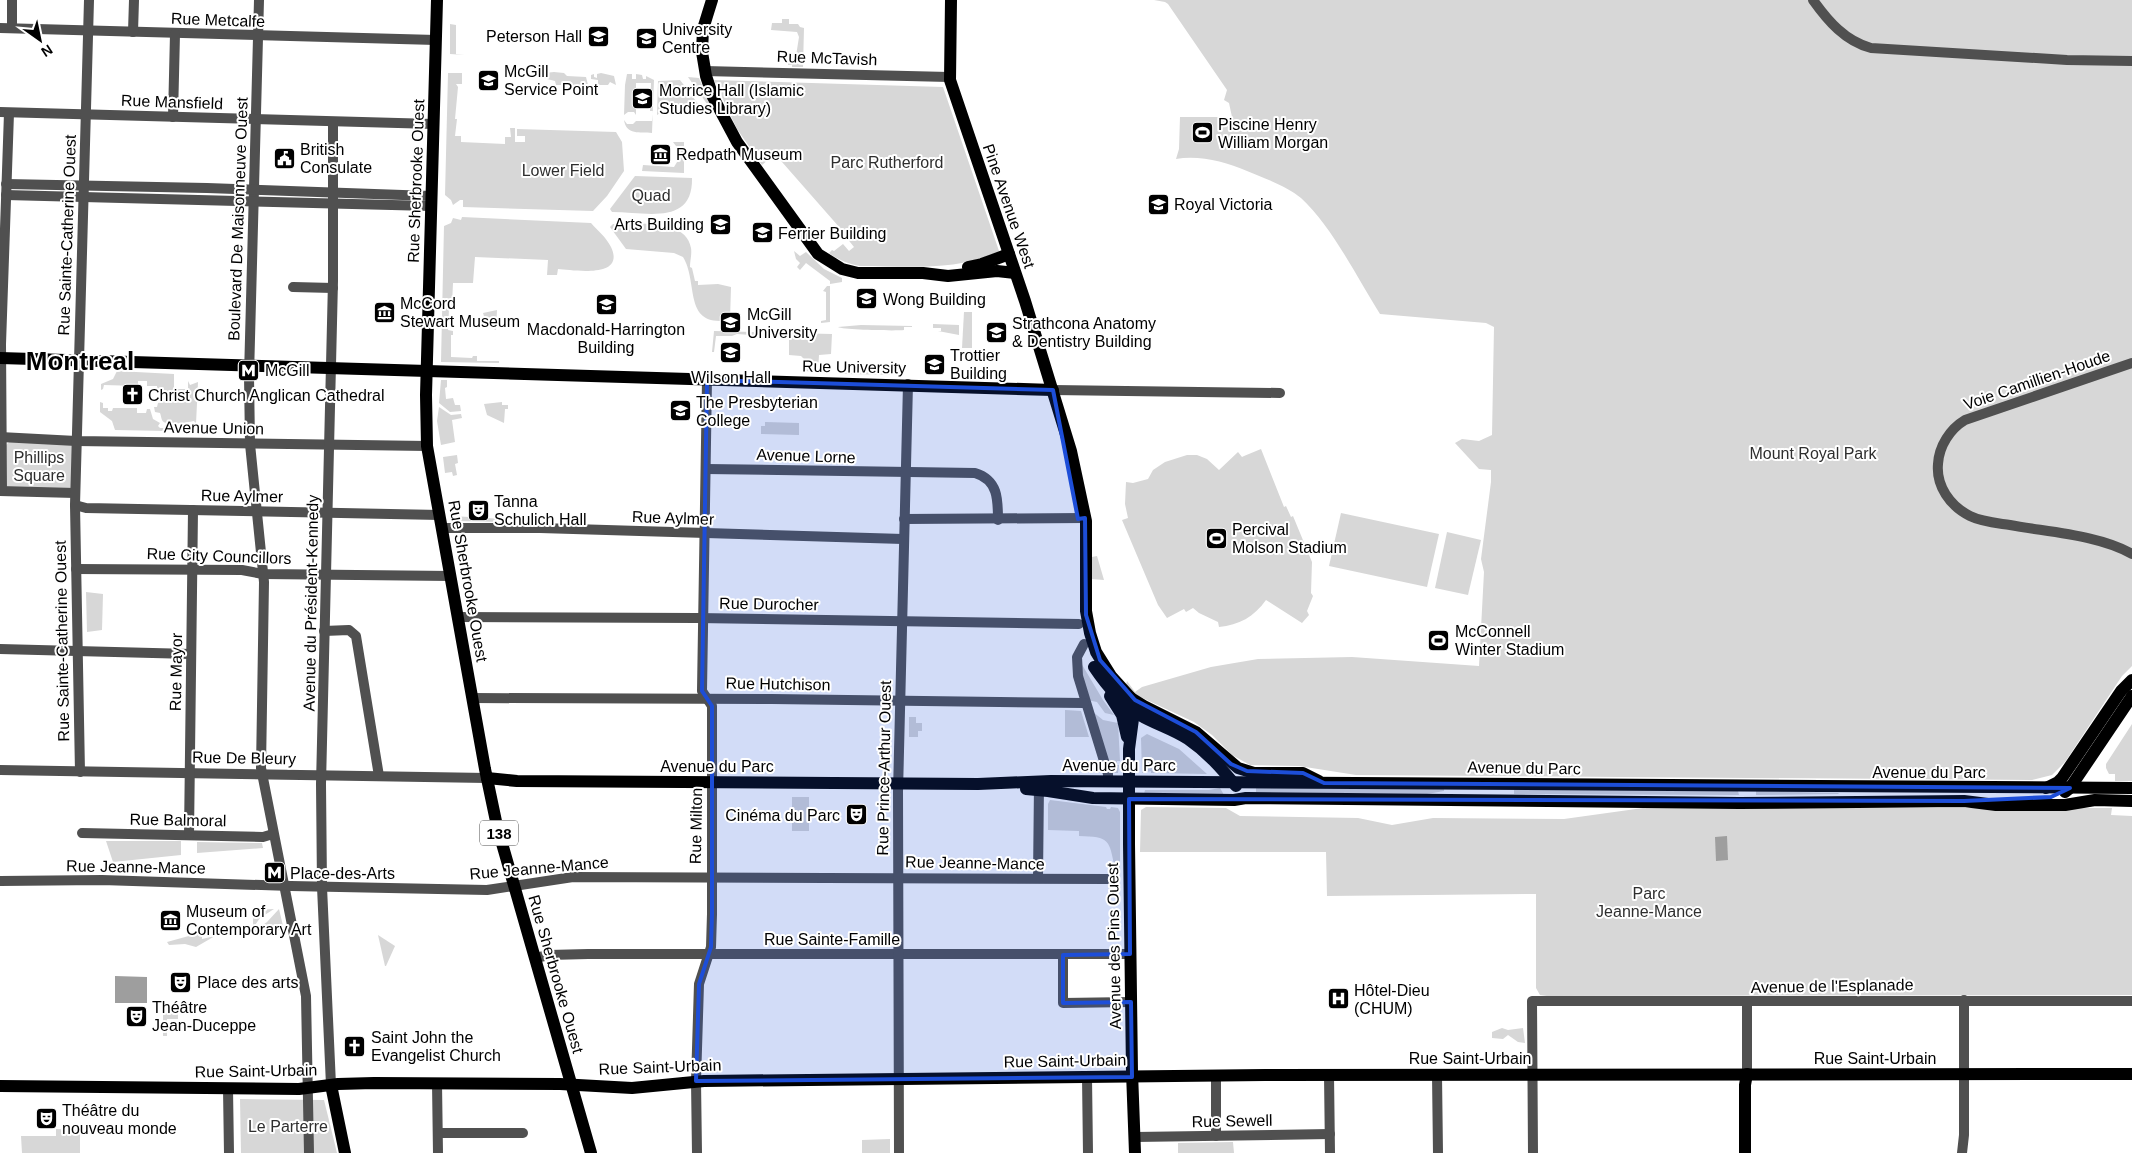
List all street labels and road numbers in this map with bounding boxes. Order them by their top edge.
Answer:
street label: Rue Metcalfe [171,10,266,30]
street label: Rue McTavish [776,48,878,68]
street label: Rue Mansfield [121,92,223,112]
street label: Boulevard De Maisonneuve Ouest [225,96,251,341]
street label: Rue Sherbrooke Ouest [405,98,427,263]
street label: Rue Sainte-Catherine Ouest [55,134,79,336]
street label: Pine Avenue West [980,142,1038,271]
street label: Voie Camillien-Houde [1961,347,2113,413]
street label: Rue University [802,358,906,376]
street label: Avenue Union [164,419,264,437]
street label: Avenue Lorne [756,446,856,466]
street label: Rue Aylmer [201,487,284,505]
street label: Avenue du Président-Kennedy [301,494,321,712]
street label: Rue Sherbrooke Ouest [445,499,491,664]
street label: Rue Aylmer [632,508,715,528]
street label: Rue Sainte-Catherine Ouest [52,540,72,742]
street label: Rue City Councillors [146,545,292,567]
street label: Rue Durocher [719,595,820,613]
street label: Rue Mayor [167,632,185,711]
street label: Rue Hutchison [725,675,831,693]
street label: Rue Prince-Arthur Ouest [874,680,894,856]
street label: Rue De Bleury [192,749,296,767]
street label: Avenue du Parc [1062,757,1176,774]
street label: Avenue du Parc [660,758,774,775]
street label: Avenue du Parc [1467,759,1581,777]
street label: Avenue du Parc [1872,764,1986,781]
street label: Rue Milton [687,788,705,864]
street label: Rue Balmoral [129,811,227,829]
road number: 138 [480,820,518,846]
street label: Rue Jeanne-Mance [469,853,609,883]
street label: Rue Jeanne-Mance [905,853,1045,873]
street label: Rue Jeanne-Mance [66,857,206,877]
street label: Avenue des Pins Ouest [1104,862,1124,1030]
street label: Rue Sherbrooke Ouest [525,893,587,1056]
street label: Rue Sainte-Famille [764,931,900,948]
street label: Avenue de l'Esplanade [1750,976,1914,996]
street label: Rue Saint-Urbain [1409,1050,1531,1067]
street label: Rue Saint-Urbain [1814,1050,1936,1067]
street label: Rue Saint-Urbain [1003,1051,1127,1071]
street label: Rue Saint-Urbain [598,1056,722,1078]
street label: Rue Saint-Urbain [194,1061,318,1081]
street label: Rue Sewell [1191,1112,1273,1130]

